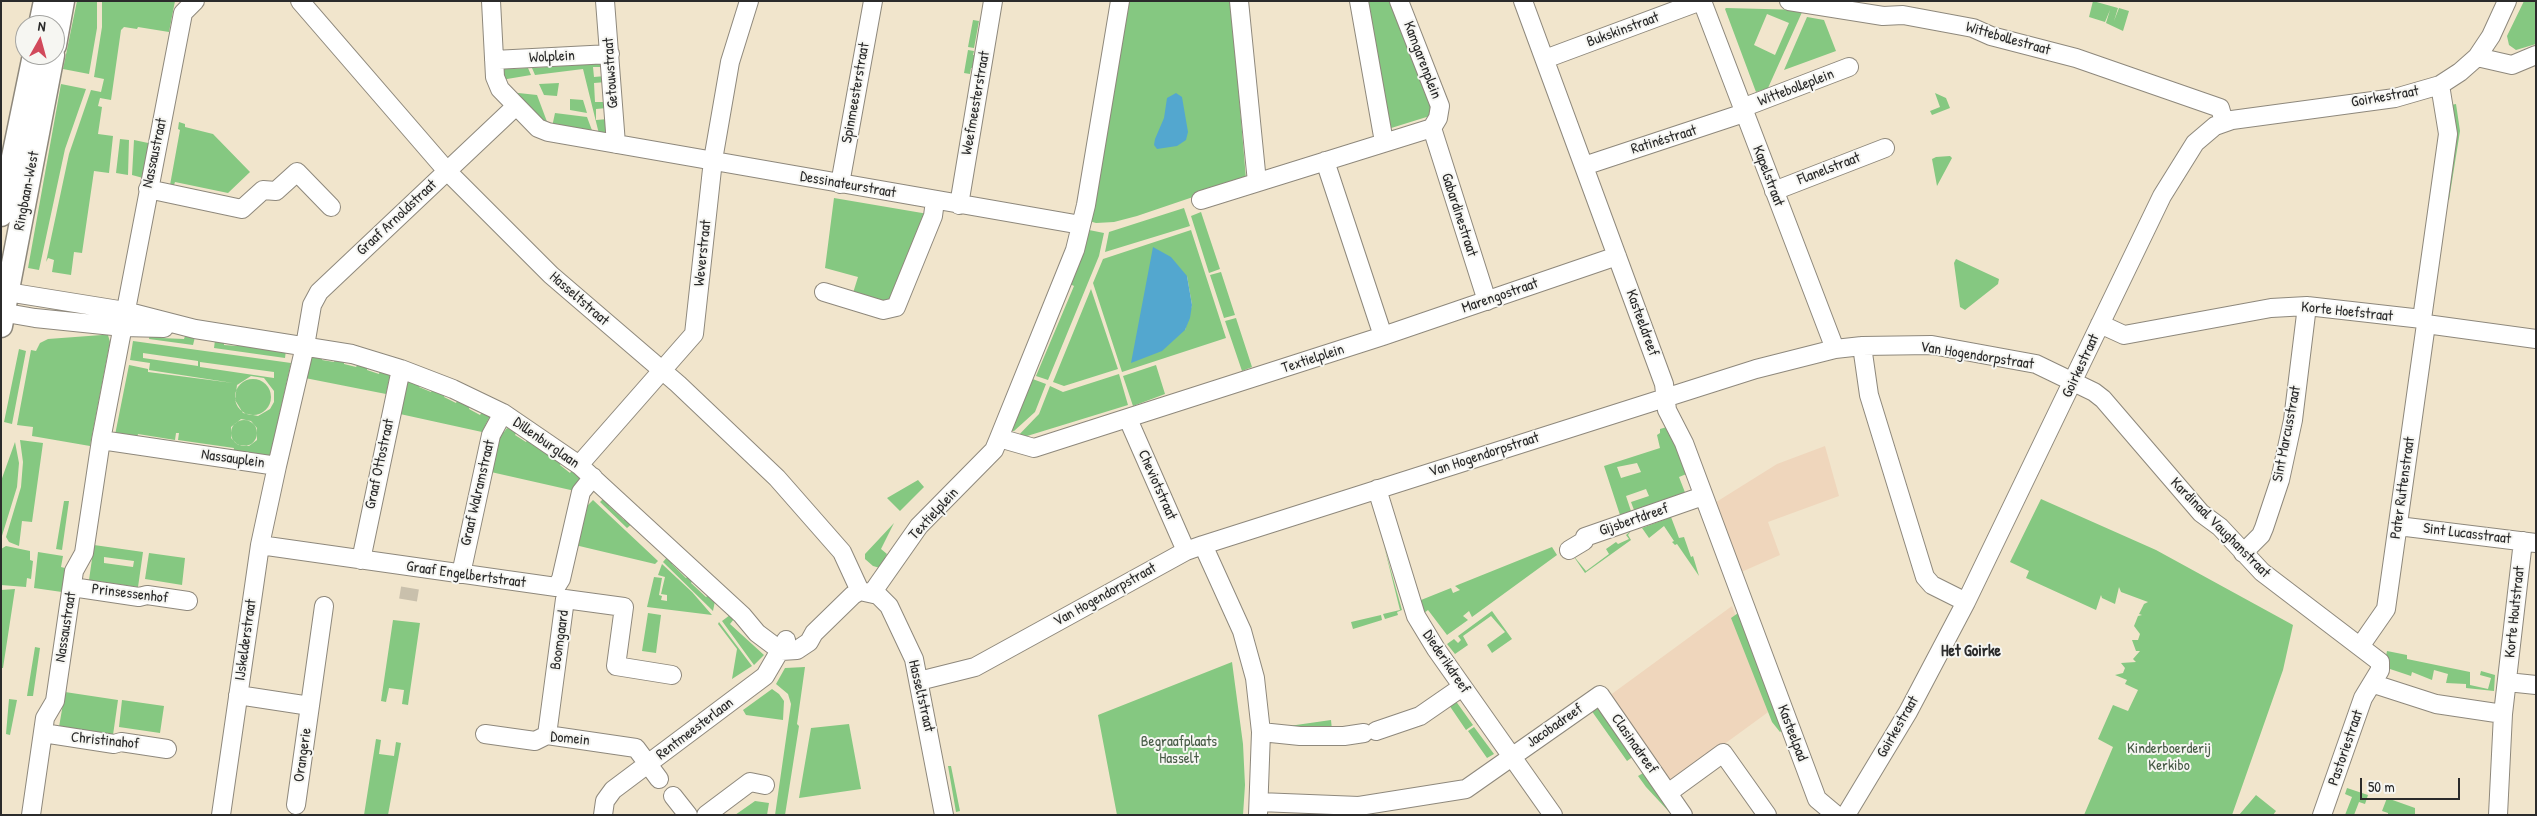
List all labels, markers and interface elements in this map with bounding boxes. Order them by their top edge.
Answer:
street label: Bukskinstraat [1584,9,1662,51]
north arrow [15,15,65,65]
text: N [37,16,47,35]
street label: Wittebollestraat [1964,18,2052,60]
street label: Kamgarenplein [1399,19,1445,101]
street label: Getouwstraat [600,37,622,109]
street label: Spinmeesterstraat [838,41,874,145]
street label: Wolplein [529,47,575,67]
street label: Weefmeesterstraat [958,50,994,156]
street label: Wittebolleplein [1755,65,1837,111]
street label: Goirkestraat [2350,82,2420,112]
street label: Nassaustraat [139,116,171,190]
street label: Ratinéstraat [1629,122,1699,158]
street label: Kapelstraat [1748,143,1788,209]
street label: Flanelstraat [1795,149,1863,189]
street label: Ringbaan-West [10,150,44,232]
street label: Dessinateurstraat [799,168,897,202]
street label: Gabardinestraat [1437,171,1481,259]
street label: Graaf Arnoldstraat [353,176,441,260]
street label: Weverstraat [691,219,715,287]
street label: Hasseltstraat [545,268,613,330]
street label: Marengostraat [1459,275,1541,317]
street label: Kasteeldreef [1622,287,1662,359]
street label: Korte Hoefstraat [2300,298,2394,326]
street label: Goirkestraat [2058,331,2104,401]
street label: Van Hogendorpstraat [1919,338,2035,374]
street label: Textielplein [1279,340,1347,378]
street label: Sint Marcusstraat [2269,384,2305,484]
street label: Dillenburglaan [509,414,583,472]
street label: Graaf Ottostraat [362,417,398,511]
street label: Van Hogendorpstraat [1427,429,1541,481]
street label: Pater Ruttenstraat [2387,436,2419,540]
street label: Graaf Walramstraat [457,438,499,548]
street label: Nassauplein [200,446,266,472]
street label: Cheviotstraat [1134,447,1180,523]
street label: Kardinaal Vaughanstraat [2166,474,2274,582]
street label: Textielplein [905,484,963,544]
street label: Gijsbertdreef [1597,500,1671,540]
street label: Sint Lucasstraat [2422,520,2512,548]
street label: Graaf Engelbertstraat [405,558,527,592]
street label: Van Hogendorpstraat [1050,559,1160,631]
street label: Korte Houtstraat [2501,565,2529,659]
street label: Prinsessenhof [91,580,169,608]
street label: Nassaustraat [52,591,80,663]
street label: IJskelderstraat [231,598,261,682]
street label: Boomgaard [547,609,573,671]
street label: Diederikdreef [1418,627,1474,697]
district label: Het Goirke [1941,642,2001,662]
street label: Hasseltstraat [904,658,938,734]
street label: Goirkestraat [1873,693,1923,761]
street label: Rentmeesterlaan [653,694,737,764]
street label: Jacobadreef [1524,700,1586,752]
street label: Kasteelpad [1773,702,1811,764]
street label: Pastoriestraat [2325,708,2367,788]
street label: Clasinadreef [1607,711,1661,777]
street label: Orangerie [290,727,316,783]
street label: Christinahof [70,728,140,754]
street label: Domein [549,728,591,750]
park label: Begraafplaats Hasselt [1141,733,1217,768]
park label: Kinderboerderij Kerkibo [2127,740,2211,775]
scale bar [2362,768,2462,800]
text: 50 m [2368,776,2395,797]

